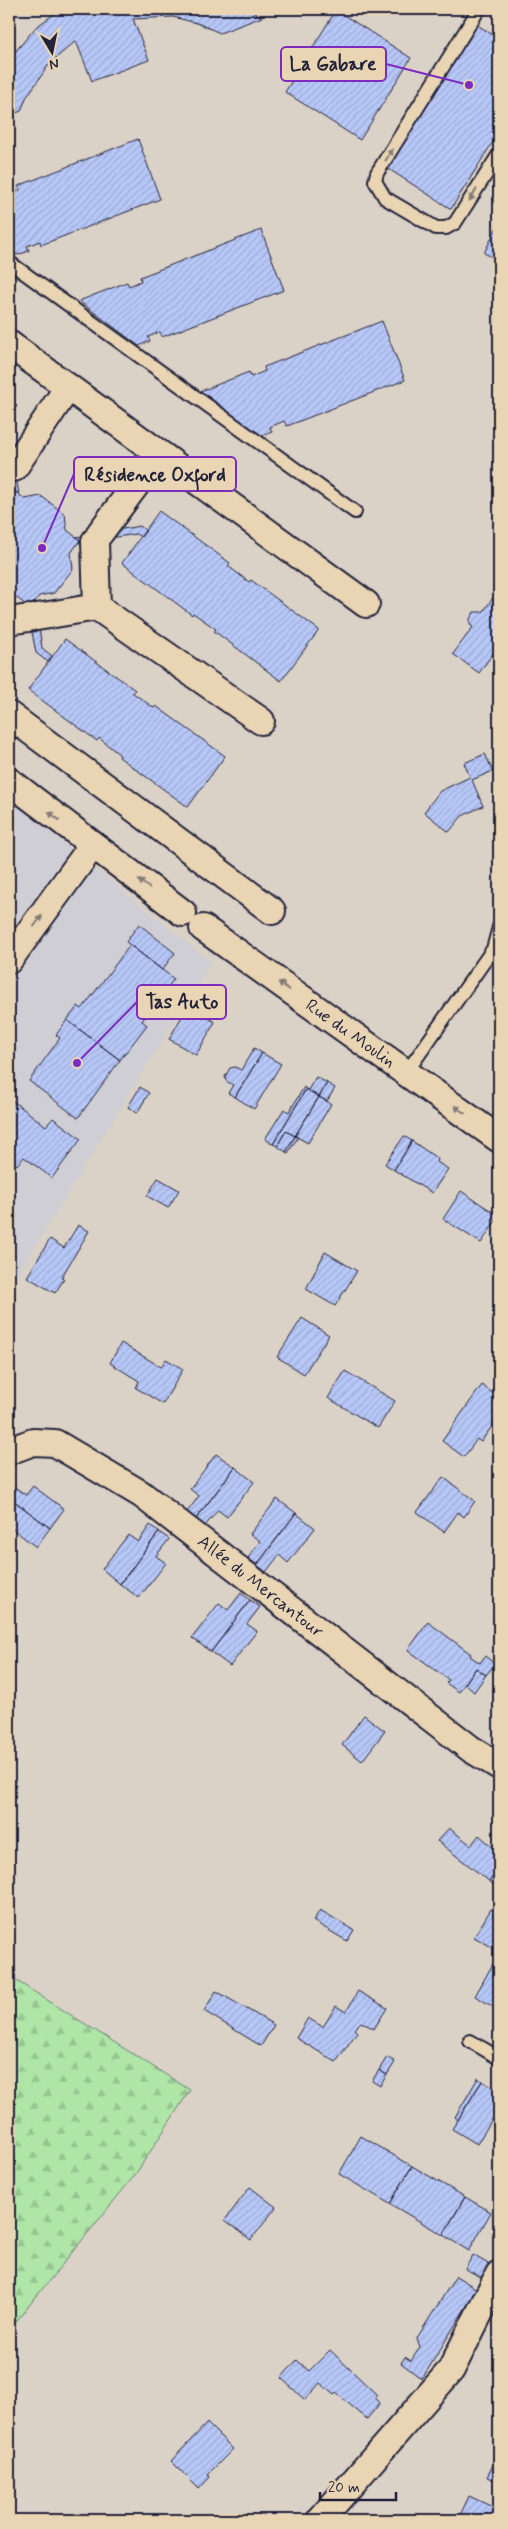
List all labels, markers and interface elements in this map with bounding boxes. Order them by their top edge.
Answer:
north arrow [28,28,78,78]
callout: La Gabare [281,47,386,81]
text: La Gabare [290,52,377,77]
text: N [48,54,60,73]
one-way arrow [384,148,393,161]
one-way arrow [469,188,478,202]
callout: Résidence Oxford [74,457,236,491]
text: Résidence Oxford [84,463,226,491]
one-way arrow [47,811,60,821]
one-way arrow [137,879,151,889]
one-way arrow [32,915,43,928]
one-way arrow [278,981,291,991]
callout: Tas Auto [137,985,226,1019]
text: Tas Auto [146,990,218,1015]
street label: Rue du Moulin [301,994,400,1074]
one-way arrow [453,1106,466,1116]
street label: Allée du Mercantour [192,1530,329,1644]
scale bar [320,2469,397,2501]
text: 20 m [328,2478,360,2498]

